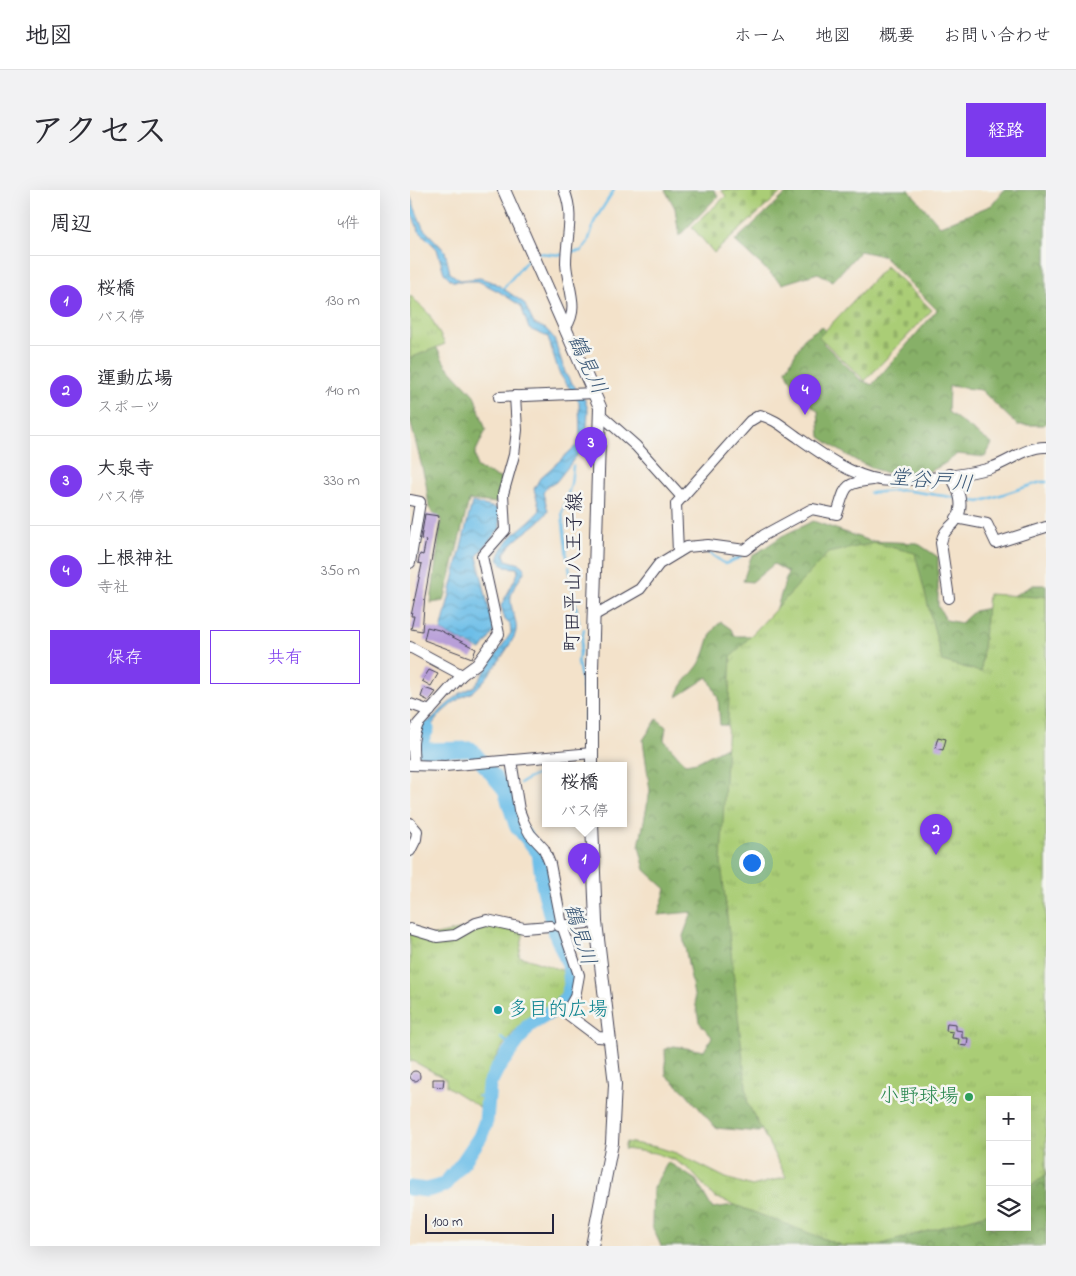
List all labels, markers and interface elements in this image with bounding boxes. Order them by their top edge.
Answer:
text: 地図 [25,20,73,55]
text: ホーム [734,24,787,50]
text: 地図 [815,24,851,50]
text: 概要 [879,24,915,50]
text: お問い合わせ [943,24,1051,50]
button: 経路 [966,103,1046,157]
text: アクセス [30,108,168,159]
text: 周辺 [50,210,92,240]
text: 4件 [337,212,360,236]
text: 桜橋 [97,276,135,303]
text: 1 [63,289,69,313]
text: 130 m [325,289,360,313]
text: バス停 [97,306,145,330]
water label: 鶴見川 [559,330,613,400]
text: 運動広場 [97,366,173,393]
pin: 4 [789,374,821,415]
text: 2 [62,379,70,403]
text: 140 m [325,379,360,403]
text: スポーツ [97,396,161,420]
pin: 3 [575,427,607,468]
text: 大泉寺 [97,456,154,483]
water label: 堂谷戸川 [888,463,974,501]
text: 3 [63,469,69,493]
text: 330 m [323,469,360,493]
text: バス停 [97,486,145,510]
street label: 町田平山八王子線 [559,492,591,652]
text: 上根神社 [97,546,173,573]
text: 4 [63,559,69,583]
text: 350 m [321,559,360,583]
text: 寺社 [97,576,129,600]
button: 保存 [50,630,200,684]
button: 共有 [210,630,360,684]
popup [542,762,627,827]
text: 桜橋 [560,770,599,797]
text: バス停 [560,800,609,824]
pin: 2 [920,814,952,855]
pin: 1 [568,843,600,884]
your location [739,850,765,876]
water label: 鶴見川 [555,900,603,970]
place label: 多目的広場 [508,996,608,1025]
marker: 多目的広場 [492,1004,504,1016]
place label: 小野球場 [879,1083,959,1112]
marker: 小野球場 [963,1091,975,1103]
map controls [986,1096,1031,1231]
button: + [986,1096,1031,1141]
button: − [986,1141,1031,1186]
button: layers [986,1186,1031,1231]
scale bar [425,1211,554,1234]
text: 100 m [432,1212,463,1233]

